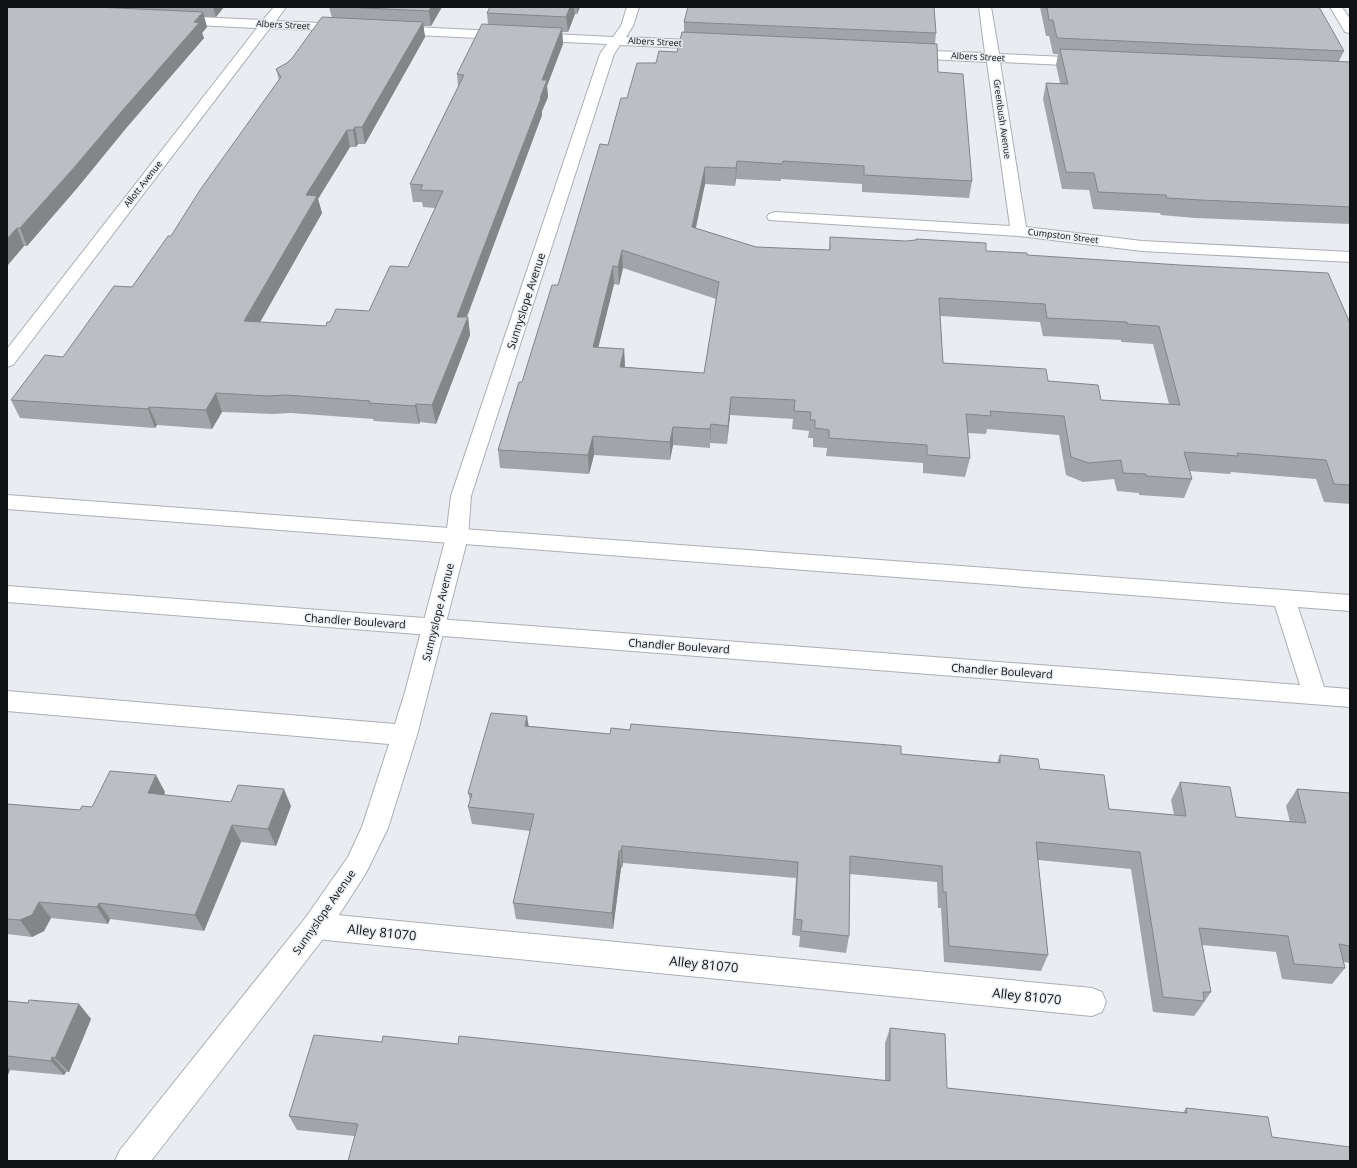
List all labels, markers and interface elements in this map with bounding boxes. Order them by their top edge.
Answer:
street label: Albers Street [256,17,310,32]
street label: Albers Street [628,34,682,49]
street label: Albers Street [951,49,1005,64]
street label: Greenbush Avenue [990,78,1015,160]
street label: Allott Avenue [120,158,165,210]
street label: Cumpston Street [1027,225,1099,246]
street label: Sunnyslope Avenue [503,251,548,351]
street label: Sunnyslope Avenue [418,561,457,662]
street label: Chandler Boulevard [304,609,406,632]
street label: Chandler Boulevard [628,634,730,657]
street label: Chandler Boulevard [951,659,1053,682]
street label: Sunnyslope Avenue [289,866,359,957]
street label: Alley 81070 [347,919,417,945]
street label: Alley 81070 [669,951,739,977]
street label: Alley 81070 [992,983,1062,1009]

